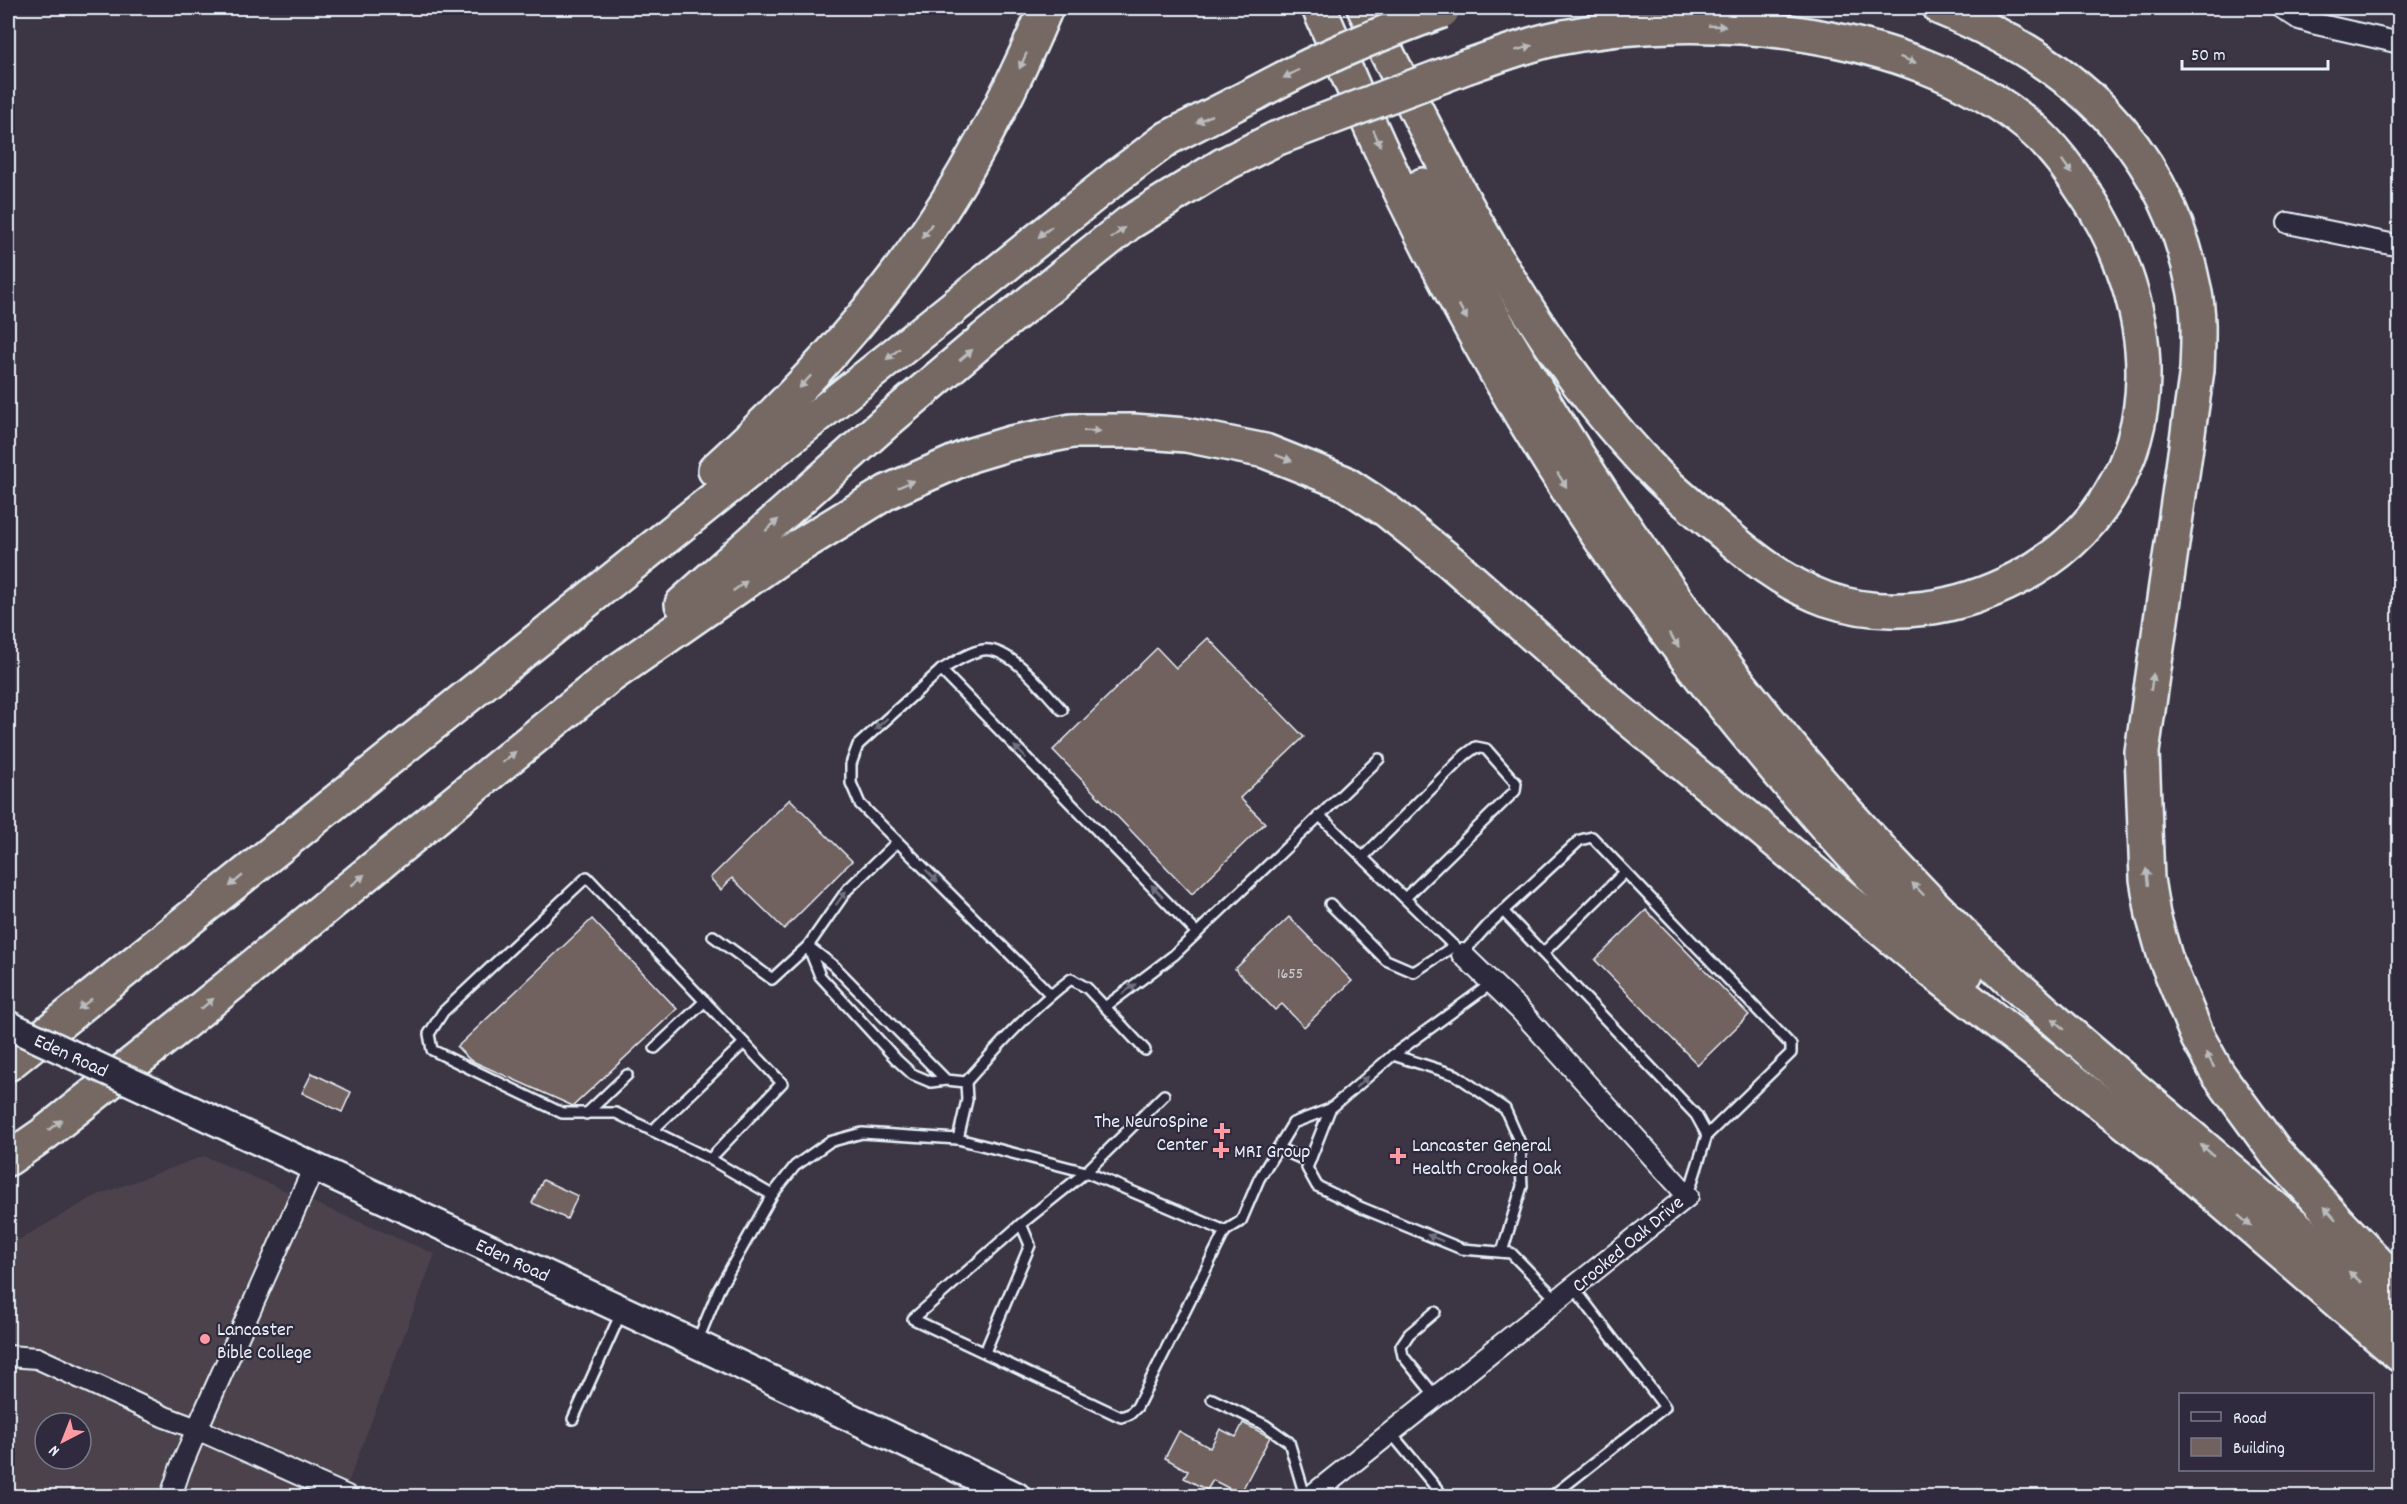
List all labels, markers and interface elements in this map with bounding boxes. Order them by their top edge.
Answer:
one-way arrow [1707,22,1726,31]
scale bar [2182,33,2328,71]
one-way arrow [1515,43,1533,52]
text: 50 m [2191,44,2226,69]
one-way arrow [1018,53,1027,70]
one-way arrow [1899,55,1917,65]
one-way arrow [1282,69,1299,79]
one-way arrow [1195,115,1212,124]
one-way arrow [1372,129,1381,146]
one-way arrow [2061,159,2073,175]
one-way arrow [921,222,933,238]
one-way arrow [1037,226,1053,239]
one-way arrow [1110,227,1125,239]
one-way arrow [1458,304,1469,320]
one-way arrow [885,347,901,360]
one-way arrow [958,349,973,362]
one-way arrow [798,375,812,390]
one-way arrow [1082,427,1101,436]
one-way arrow [1275,454,1293,463]
one-way arrow [1557,472,1568,488]
one-way arrow [898,479,916,489]
one-way arrow [764,518,779,532]
one-way arrow [732,580,748,592]
one-way arrow [1668,632,1680,648]
one-way arrow [2147,673,2156,692]
one-way arrow [874,717,889,730]
one-way arrow [1014,745,1028,759]
one-way arrow [501,750,517,763]
one-way arrow [2142,867,2152,886]
one-way arrow [924,869,938,883]
one-way arrow [350,873,366,886]
one-way arrow [229,874,244,887]
one-way arrow [1911,881,1925,896]
one-way arrow [1150,885,1164,899]
one-way arrow [835,890,847,906]
house number: 1655 [1277,963,1303,986]
one-way arrow [1121,983,1137,996]
one-way arrow [77,998,92,1010]
one-way arrow [200,998,215,1010]
one-way arrow [2051,1018,2066,1031]
street label: Eden Road [29,1028,112,1086]
one-way arrow [2205,1051,2215,1068]
one-way arrow [1354,1076,1369,1089]
place label: The NeuroSpine Center [1094,1109,1209,1160]
one-way arrow [47,1119,63,1132]
marker: The NeuroSpine Center [1213,1122,1231,1140]
place label: Lancaster General Health Crooked Oak [1412,1133,1561,1184]
place label: MRI Group [1234,1139,1311,1167]
marker: MRI Group [1212,1141,1230,1159]
one-way arrow [2200,1144,2215,1157]
marker: Lancaster General Health Crooked Oak [1389,1147,1407,1165]
street label: Crooked Oak Drive [1567,1190,1691,1300]
one-way arrow [2323,1207,2337,1221]
one-way arrow [2237,1214,2252,1227]
street label: Eden Road [470,1233,553,1291]
one-way arrow [1426,1233,1444,1243]
one-way arrow [2347,1270,2363,1283]
place label: Lancaster Bible College [217,1317,312,1368]
marker: Lancaster Bible College [198,1332,212,1346]
legend [2179,1393,2374,1471]
text: Road [2233,1407,2267,1432]
north arrow [33,1411,93,1471]
text: Building [2233,1437,2285,1462]
text: N [44,1439,65,1461]

